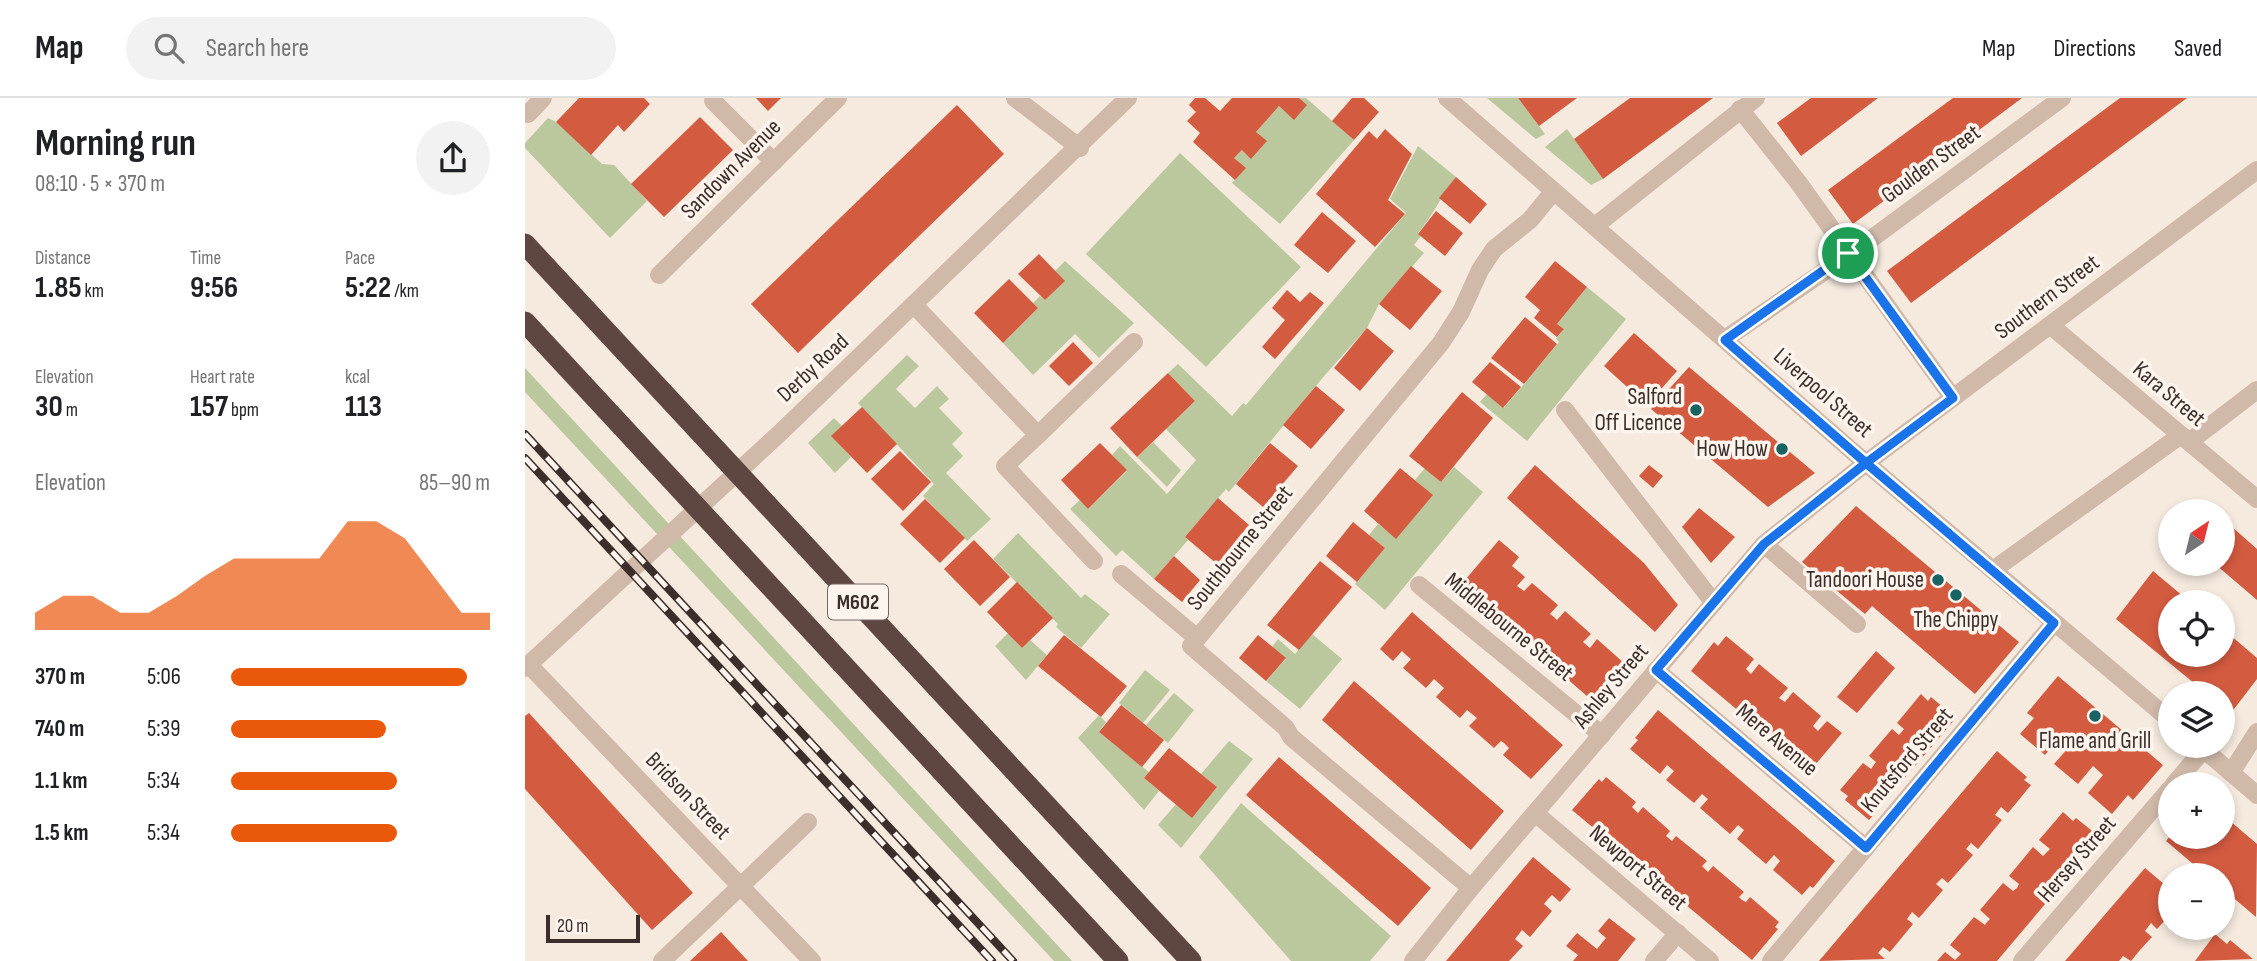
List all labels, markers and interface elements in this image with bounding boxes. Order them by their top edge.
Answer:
search box [126,17,616,80]
text: Map [35,28,84,68]
icon: search [150,29,188,67]
text: Search here [206,33,309,64]
text: Map [1982,34,2015,63]
text: Directions [2053,34,2136,63]
text: Saved [2174,34,2222,63]
street label: Sandown Avenue [675,113,787,225]
street label: Goulden Street [1876,119,1986,209]
text: Morning run [35,121,196,166]
button: share [416,121,490,195]
text: 08:10 · 5 × 370 m [35,170,165,198]
pin [1818,223,1878,283]
icon: arrive [1829,234,1867,272]
text: Distance [35,247,91,270]
text: Time [190,247,221,270]
text: Pace [345,247,375,270]
street label: Southern Street [1989,249,2105,345]
text: 1.85 [35,270,82,306]
text: 9:56 [190,270,238,306]
text: 5:22 [345,270,391,306]
text: km [82,280,104,303]
text: /km [391,280,419,303]
street label: Derby Road [771,328,855,408]
street label: Liverpool Street [1768,342,1878,444]
street label: Kara Street [2127,355,2211,433]
text: Elevation [35,366,94,389]
text: Heart rate [190,366,255,389]
text: kcal [345,366,370,389]
place label: Salford Off Licence [1594,383,1682,437]
text: 30 [35,389,63,425]
text: 157 [190,389,228,425]
text: 113 [345,389,382,425]
text: m [63,399,78,422]
text: bpm [228,399,259,422]
marker: Salford Off Licence [1688,402,1704,418]
place label: How How [1696,435,1768,463]
marker: How How [1774,441,1790,457]
text: Elevation [35,469,106,497]
text: 85–90 m [419,469,490,497]
street label: Southbourne Street [1181,480,1299,616]
north arrow [2158,499,2235,576]
map controls [2158,499,2235,940]
place label: Tandoori House [1806,566,1924,594]
street label: Middlebourne Street [1439,567,1579,687]
marker: Tandoori House [1930,572,1946,588]
road number: M602 [828,584,888,620]
marker: The Chippy [1948,587,1964,603]
button: locate [2158,590,2235,667]
place label: The Chippy [1914,606,1999,634]
street label: Ashley Street [1567,638,1655,735]
text: 370 m [35,663,85,691]
text: 5:06 [147,663,181,691]
button: layers [2158,681,2235,758]
street label: Mere Avenue [1730,698,1824,782]
street label: Knutsford Street [1855,702,1959,818]
marker: Flame and Grill [2087,708,2103,724]
text: 740 m [35,715,84,743]
text: 5:39 [147,715,180,743]
place label: Flame and Grill [2039,727,2151,755]
street label: Bridson Street [640,747,736,845]
text: 1.1 km [35,767,88,795]
text: 5:34 [147,767,180,795]
button: + [2158,772,2235,849]
street label: Hersey Street [2032,810,2122,908]
text: 1.5 km [35,819,88,847]
text: 5:34 [147,819,180,847]
street label: Newport Street [1583,819,1693,917]
button: − [2158,863,2235,940]
scale bar [546,912,641,944]
text: 20 m [557,915,589,938]

